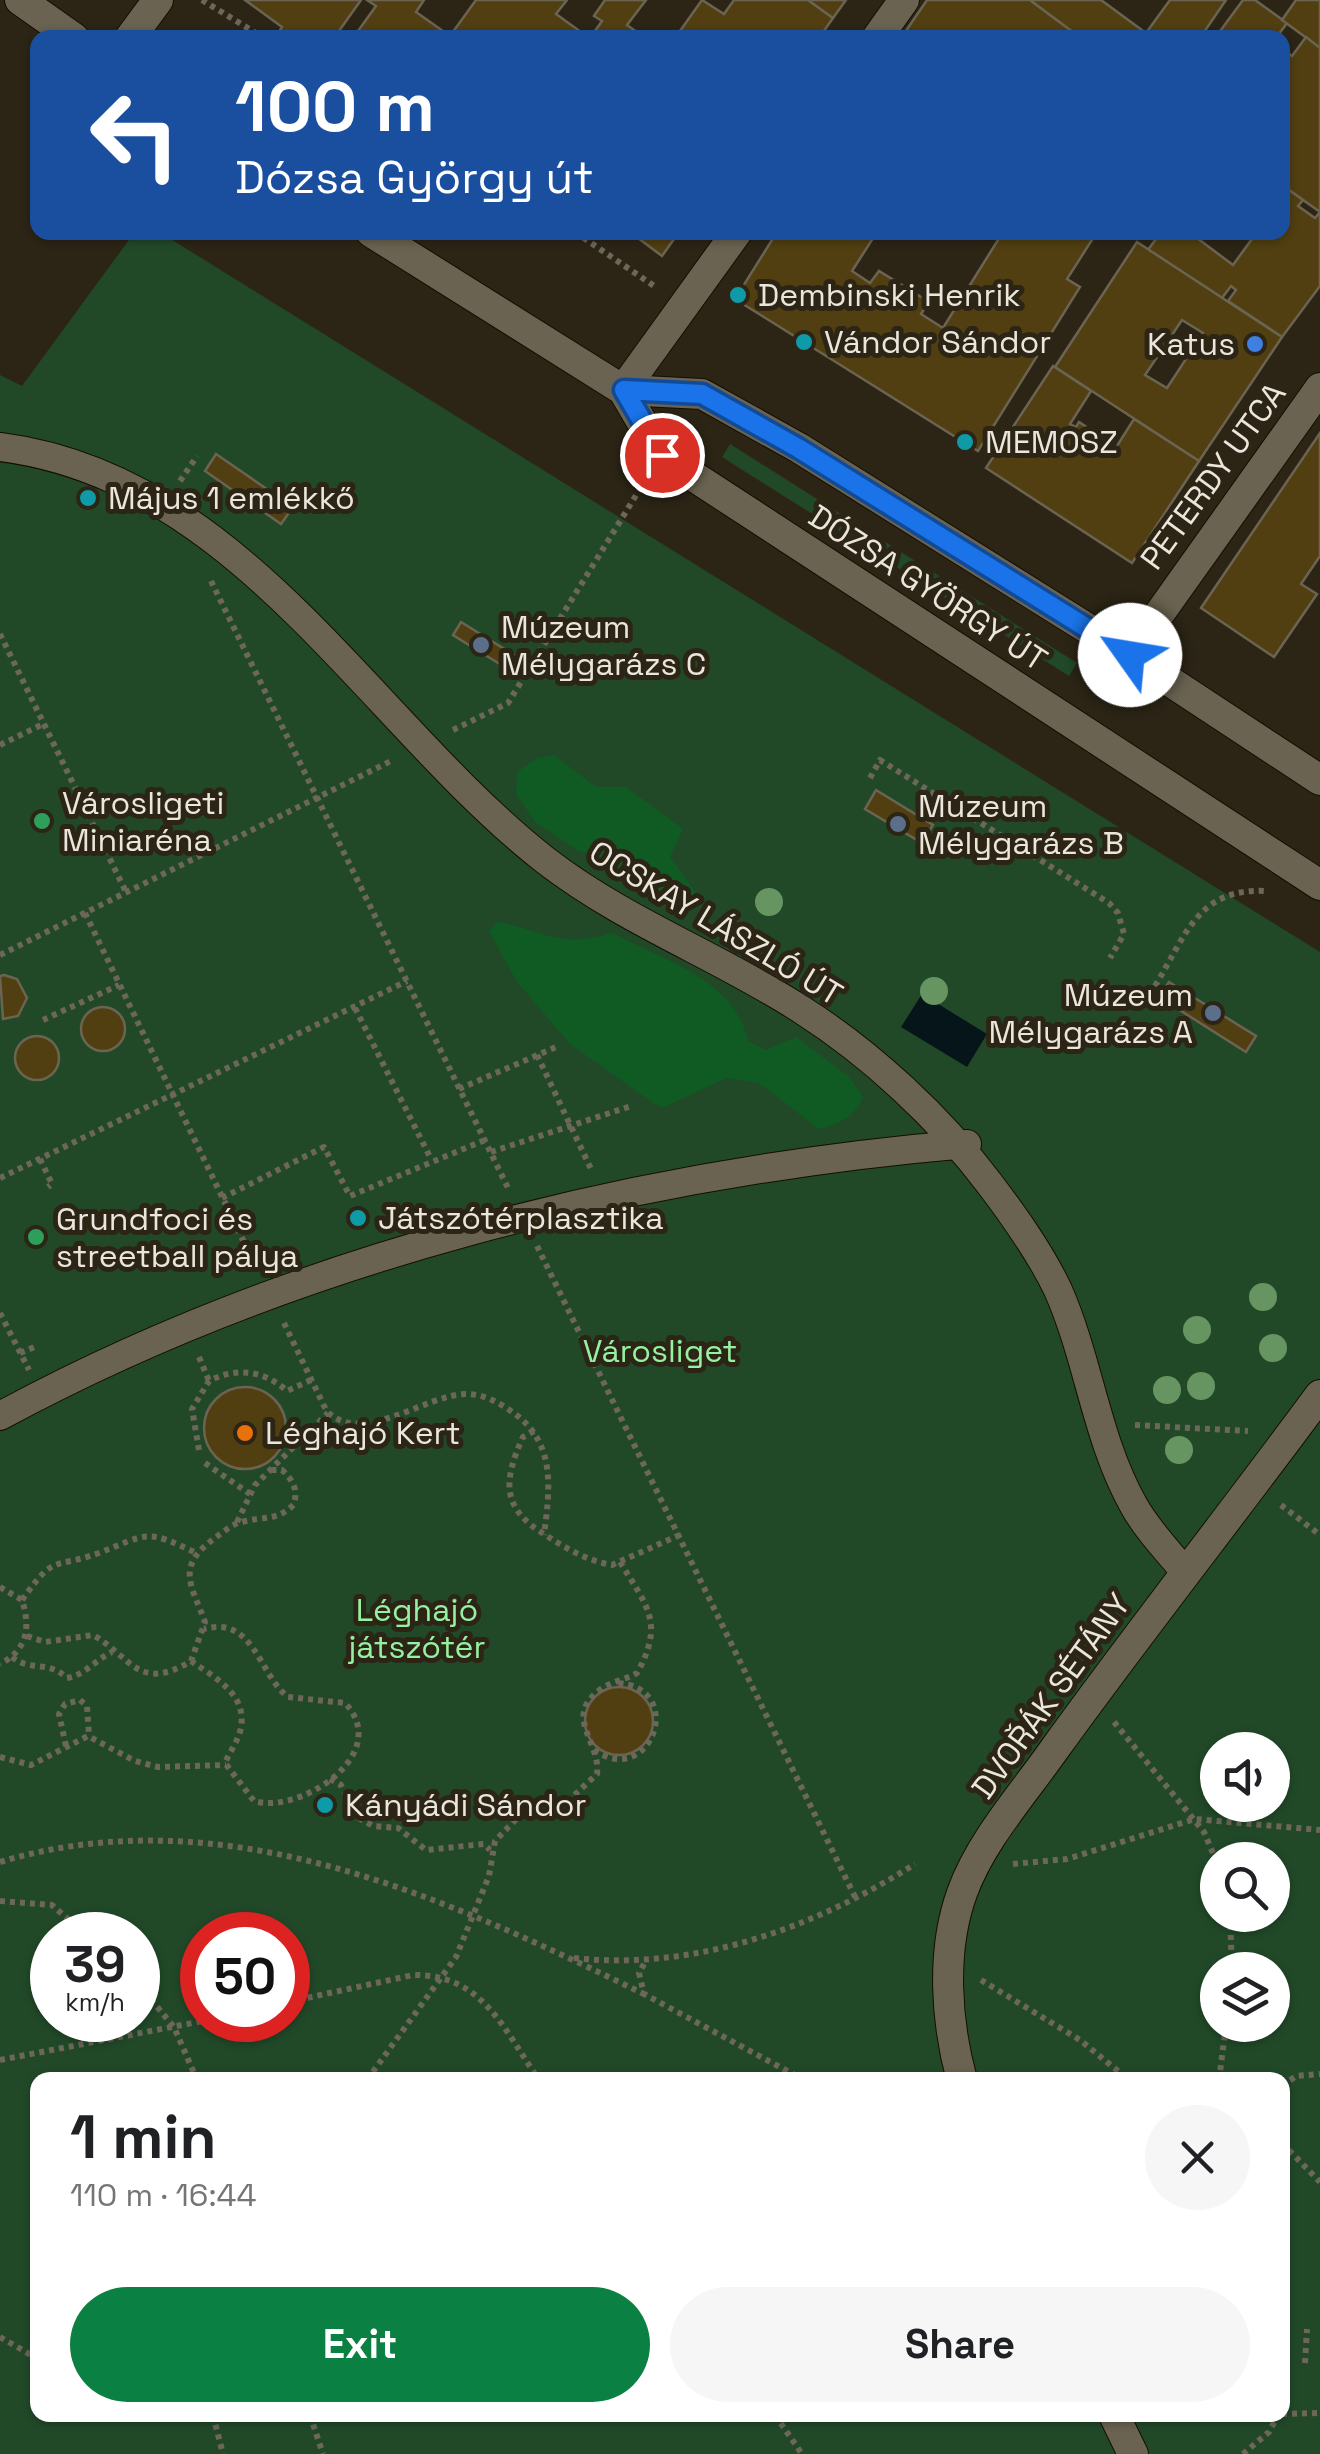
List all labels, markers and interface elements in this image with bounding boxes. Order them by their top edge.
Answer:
text: 100 m [235,62,435,151]
icon: left [70,70,200,200]
text: Dózsa György út [235,149,594,206]
place label: Dembinski Henrik [758,275,1021,315]
marker: Dembinski Henrik [727,284,749,306]
place label: Vándor Sándor [824,322,1051,362]
place label: Katus [1147,324,1235,364]
marker: Vándor Sándor [793,331,815,353]
marker: Katus [1244,333,1266,355]
street label: PETERDY UTCA [1132,375,1294,577]
pin [620,413,705,498]
place label: MEMOSZ [985,422,1118,462]
icon: arrive [635,428,690,483]
marker: MEMOSZ [954,431,976,453]
place label: Május 1 emlékkő [108,478,355,518]
marker: Május 1 emlékkő [77,487,99,509]
street label: DÓZSA GYÖRGY ÚT [801,496,1055,680]
position arrow [1078,603,1182,707]
place label: Múzeum Mélygarázs C [501,607,706,684]
marker: Múzeum Mélygarázs C [470,634,492,656]
place label: Városligeti Miniaréna [62,783,224,860]
place label: Múzeum Mélygarázs B [918,786,1124,863]
marker: Városligeti Miniaréna [31,810,53,832]
marker: Múzeum Mélygarázs B [887,813,909,835]
street label: OCSKAY LÁSZLÓ ÚT [582,832,850,1014]
place label: Múzeum Mélygarázs A [989,975,1193,1052]
marker: Múzeum Mélygarázs A [1202,1002,1224,1024]
place label: Játszótérplasztika [378,1198,664,1238]
place label: Grundfoci és streetball pálya [56,1199,298,1276]
marker: Játszótérplasztika [347,1207,369,1229]
marker: Grundfoci és streetball pálya [25,1226,47,1248]
park label: Városliget [583,1331,737,1371]
place label: Léghajó Kert [265,1413,460,1453]
marker: Léghajó Kert [234,1422,256,1444]
street label: DVOŘÁK SÉTÁNY [963,1585,1139,1807]
park label: Léghajó játszótér [347,1590,486,1667]
map controls [1200,1732,1290,2042]
button: sound [1200,1732,1290,1822]
place label: Kányádi Sándor [345,1785,587,1825]
marker: Kányádi Sándor [314,1794,336,1816]
button: search [1200,1842,1290,1932]
speed limit sign: 50 [180,1912,310,2042]
text: 39 [64,1933,126,1997]
button: layers [1200,1952,1290,2042]
text: km/h [65,1986,125,2018]
text: 1 min [70,2099,217,2176]
button: close [1145,2105,1250,2210]
text: 110 m · 16:44 [70,2175,257,2215]
button: Exit [70,2287,650,2402]
button: Share [670,2287,1250,2402]

